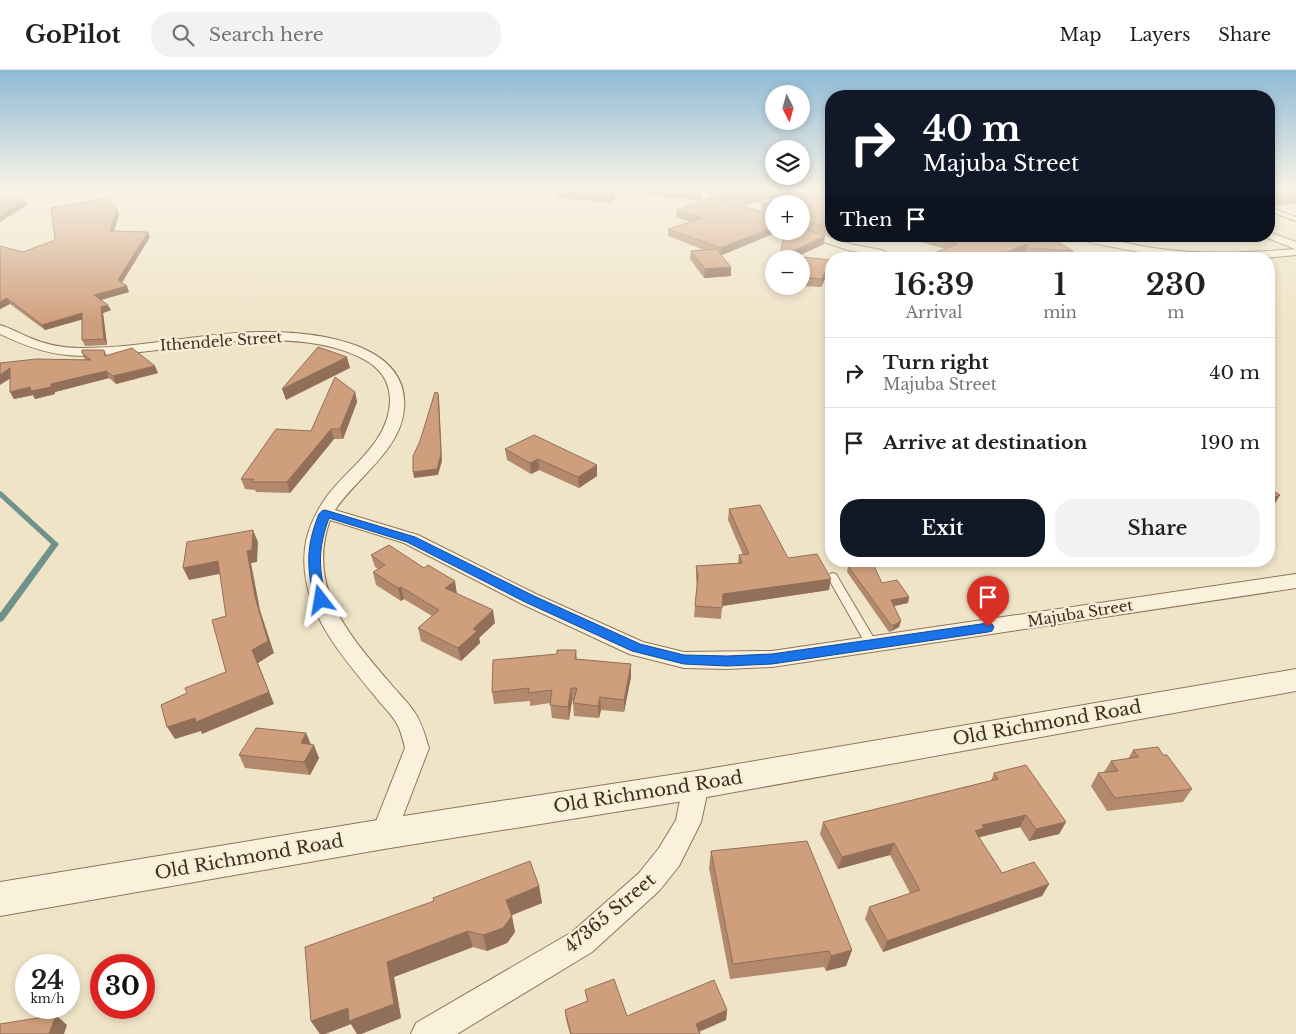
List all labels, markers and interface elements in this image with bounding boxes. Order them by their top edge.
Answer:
search box [151,12,501,57]
text: GoPilot [25,20,121,49]
icon: search [169,21,197,49]
text: Search here [209,23,324,46]
text: Map [1060,24,1101,46]
text: Layers [1129,24,1190,46]
text: Share [1218,24,1271,46]
north arrow [765,85,810,130]
map controls [765,85,810,295]
text: 40 m [923,107,1021,150]
icon: right [840,110,905,175]
button: layers [765,140,810,185]
text: Majuba Street [923,150,1079,177]
button: + [765,195,810,240]
icon: arrive [902,205,930,233]
text: Then [840,208,892,231]
button: − [765,250,810,295]
text: 16:39 [894,266,974,303]
text: 1 [1053,266,1067,303]
text: 230 [1146,266,1206,303]
text: Arrival [906,302,962,322]
text: min [1043,302,1077,322]
text: m [1167,302,1184,322]
street label: Ithendele Street [159,327,283,355]
text: Turn right [883,351,989,374]
icon: right [840,359,868,387]
text: 40 m [1209,361,1260,384]
text: Majuba Street [883,374,997,394]
icon: arrive [840,429,868,457]
text: Arrive at destination [883,431,1087,454]
text: 190 m [1200,431,1260,454]
button: Exit [840,499,1045,557]
button: Share [1055,499,1260,557]
position arrow [294,573,346,625]
pin [967,576,1009,627]
icon: arrive [974,583,1002,611]
street label: Majuba Street [1026,595,1134,631]
street label: Old Richmond Road [951,696,1143,750]
street label: Old Richmond Road [552,766,744,818]
street label: Old Richmond Road [153,830,345,884]
street label: 47365 Street [560,869,660,957]
speed limit sign: 30 [90,954,155,1019]
text: 24 [31,965,64,996]
text: km/h [30,991,65,1006]

